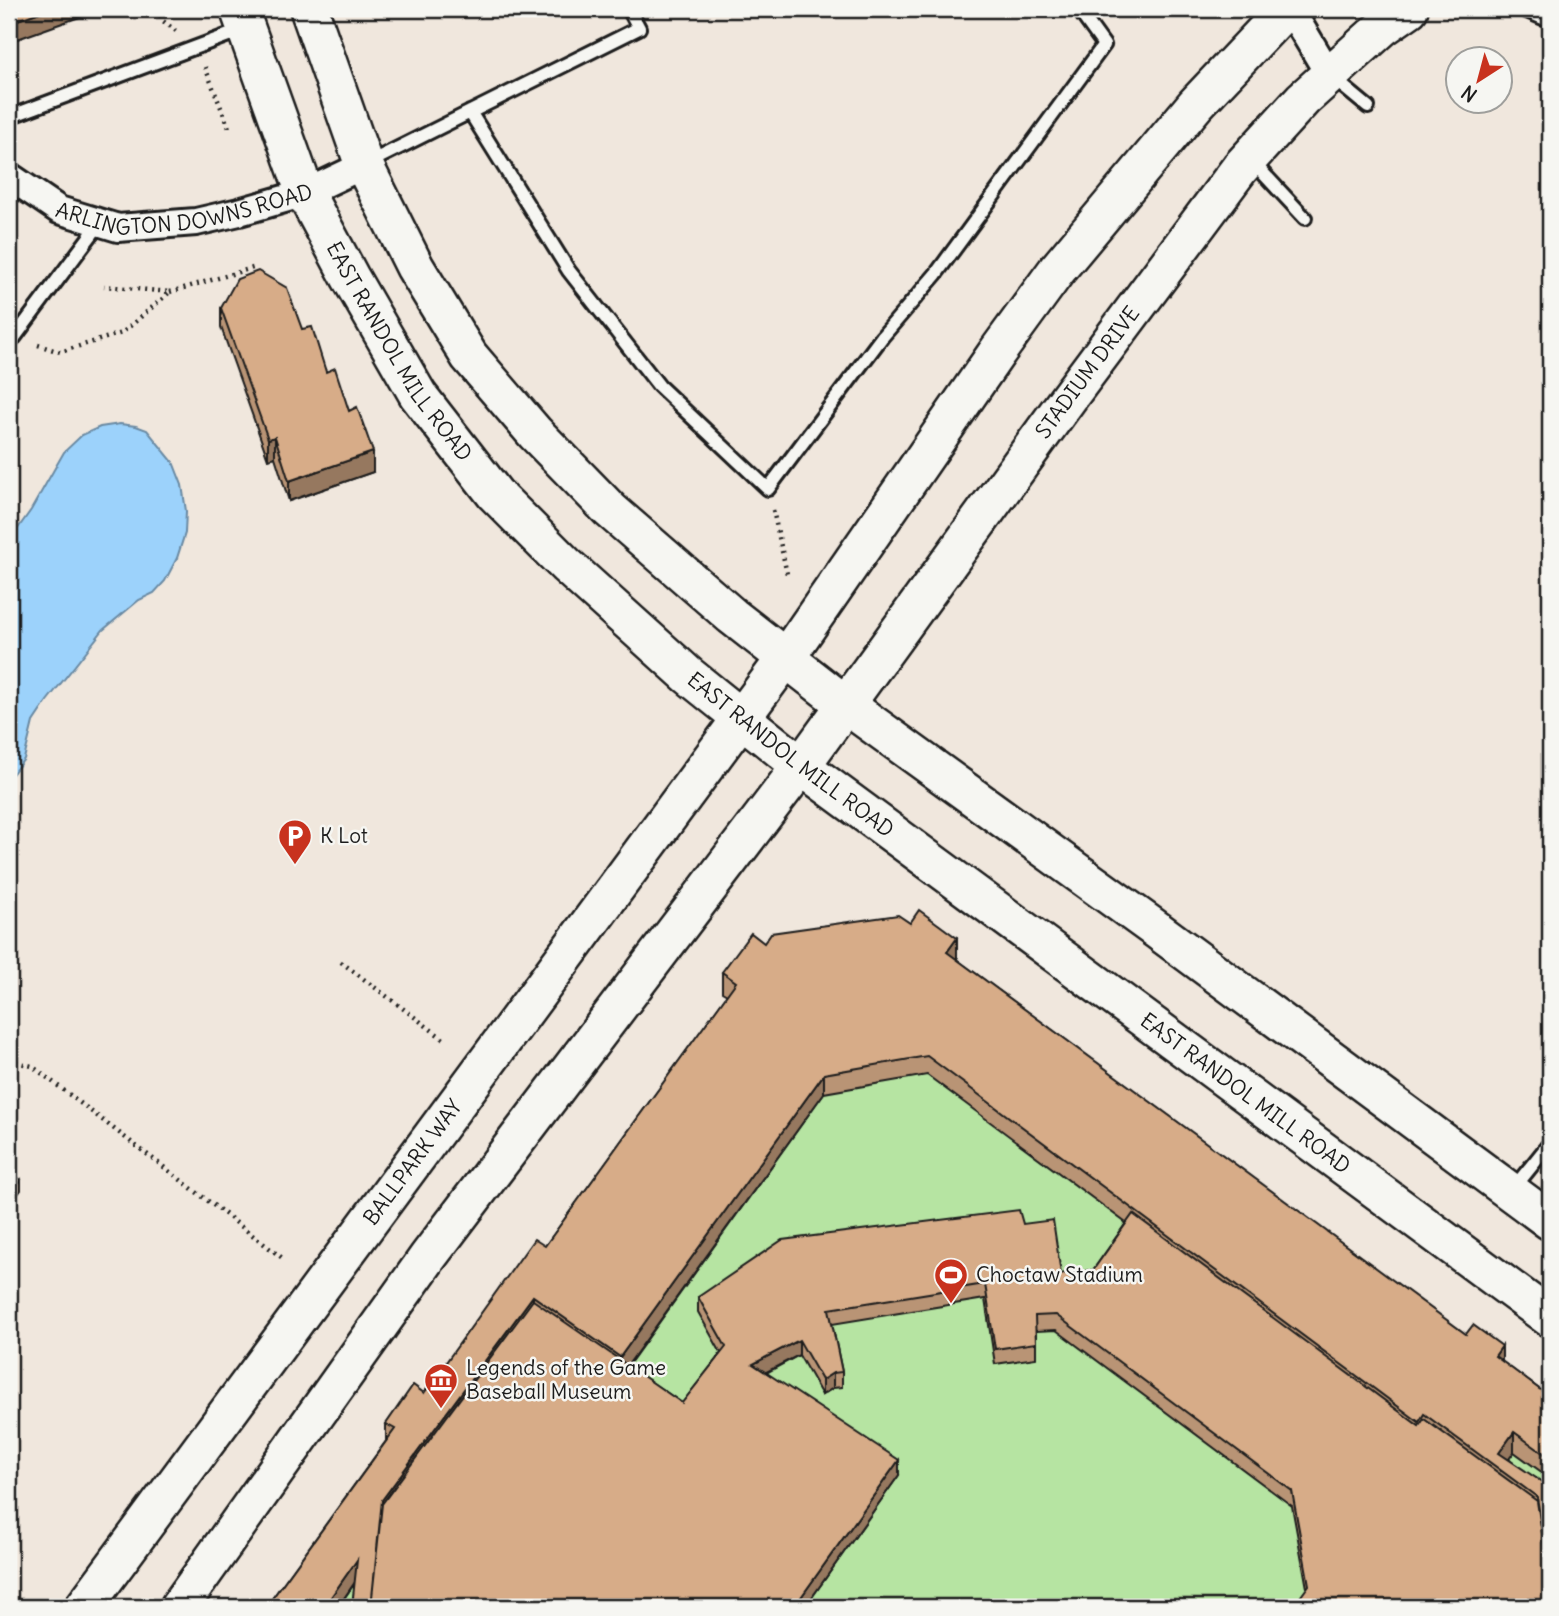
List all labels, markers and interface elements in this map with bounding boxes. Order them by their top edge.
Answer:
north arrow [1444,46,1514,116]
text: N [1457,80,1481,107]
street label: ARLINGTON DOWNS ROAD [53,178,315,241]
street label: EAST RANDOL MILL ROAD [321,237,478,466]
street label: STADIUM DRIVE [1029,301,1145,444]
street label: EAST RANDOL MILL ROAD [682,666,900,843]
parking icon: K Lot [276,817,314,866]
place label: K Lot [320,822,368,849]
street label: EAST RANDOL MILL ROAD [1135,1007,1356,1179]
street label: BALLPARK WAY [357,1094,468,1230]
sports icon: Choctaw Stadium [932,1256,970,1305]
place label: Choctaw Stadium [976,1261,1143,1288]
place label: Legends of the Game Baseball Museum [466,1354,666,1405]
museum icon: Legends of the Game Baseball Museum [422,1361,460,1410]

